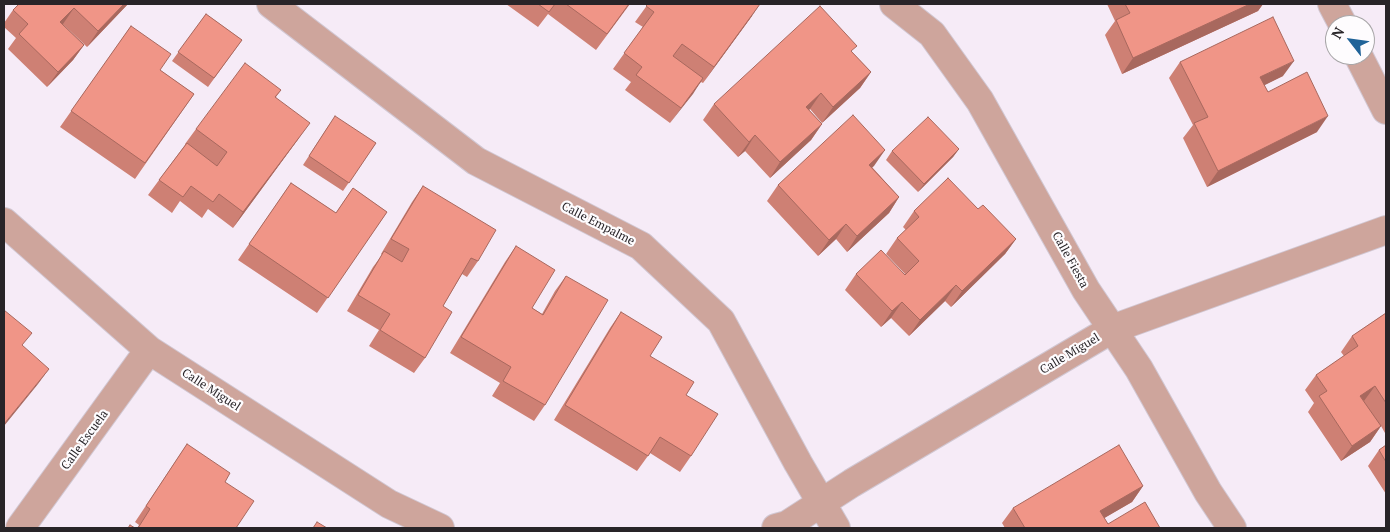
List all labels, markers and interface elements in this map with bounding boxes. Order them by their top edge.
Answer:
north arrow [1325,15,1375,65]
text: N [1327,23,1348,42]
street label: Calle Empalme [559,199,637,249]
street label: Calle Fiesta [1049,229,1091,291]
street label: Calle Miguel [1038,331,1102,377]
street label: Calle Miguel [179,366,243,414]
street label: Calle Escuela [59,407,111,473]

